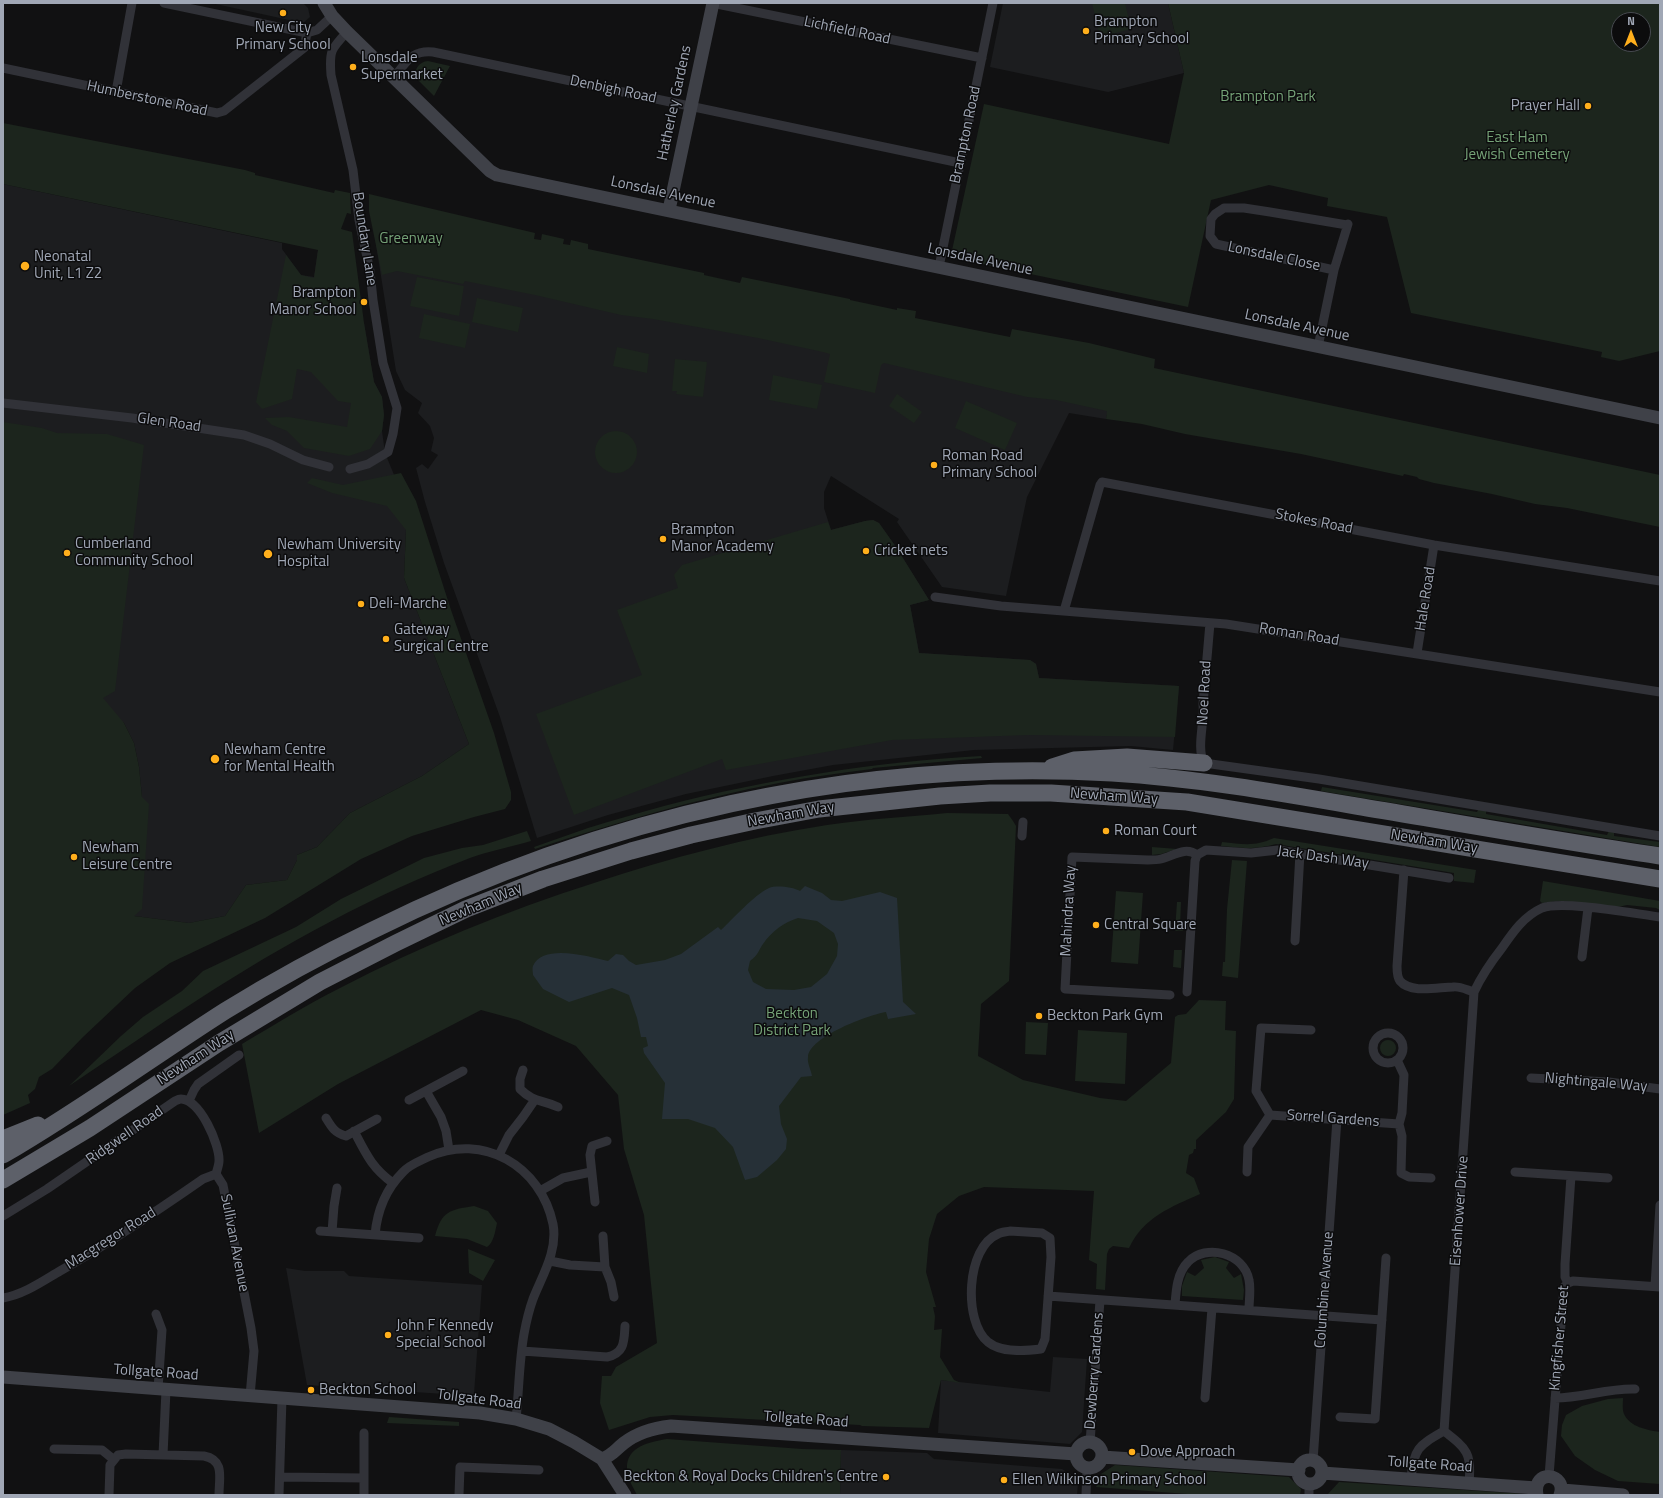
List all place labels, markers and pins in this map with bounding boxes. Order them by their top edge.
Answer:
marker: New City Primary School [278,8,288,18]
place label: Brampton Primary School [1094,13,1189,48]
place label: New City Primary School [235,19,331,54]
marker: Brampton Primary School [1081,26,1091,36]
place label: Lonsdale Supermarket [361,49,443,84]
marker: Lonsdale Supermarket [348,62,358,72]
place label: Prayer Hall [1511,97,1580,115]
marker: Prayer Hall [1583,101,1593,111]
place label: Neonatal Unit, L1 Z2 [34,248,102,283]
marker: Neonatal Unit, L1 Z2 [19,260,31,272]
place label: Brampton Manor School [269,284,356,319]
marker: Brampton Manor School [359,297,369,307]
place label: Roman Road Primary School [942,447,1037,482]
marker: Roman Road Primary School [929,460,939,470]
place label: Brampton Manor Academy [671,521,774,556]
marker: Brampton Manor Academy [658,534,668,544]
place label: Cumberland Community School [75,535,193,570]
place label: Newham University Hospital [277,536,401,571]
place label: Cricket nets [874,542,948,560]
marker: Cricket nets [861,546,871,556]
marker: Cumberland Community School [62,548,72,558]
marker: Newham University Hospital [262,548,274,560]
place label: Deli-Marche [369,595,447,613]
marker: Deli-Marche [356,599,366,609]
place label: Gateway Surgical Centre [394,621,488,656]
marker: Gateway Surgical Centre [381,634,391,644]
place label: Newham Centre for Mental Health [224,741,335,776]
marker: Newham Centre for Mental Health [209,753,221,765]
place label: Roman Court [1114,822,1197,840]
marker: Roman Court [1101,826,1111,836]
place label: Newham Leisure Centre [82,839,172,874]
marker: Newham Leisure Centre [69,852,79,862]
place label: Central Square [1104,916,1196,934]
marker: Central Square [1091,920,1101,930]
place label: Beckton Park Gym [1047,1007,1163,1025]
marker: Beckton Park Gym [1034,1011,1044,1021]
place label: John F Kennedy Special School [396,1317,494,1352]
marker: John F Kennedy Special School [383,1330,393,1340]
place label: Beckton School [319,1381,416,1399]
marker: Beckton School [306,1385,316,1395]
place label: Dove Approach [1140,1443,1235,1461]
marker: Dove Approach [1127,1447,1137,1457]
place label: Beckton & Royal Docks Children's Centre [623,1468,878,1486]
place label: Ellen Wilkinson Primary School [1012,1471,1206,1489]
marker: Beckton & Royal Docks Children's Centre [881,1472,891,1482]
marker: Ellen Wilkinson Primary School [999,1475,1009,1485]

